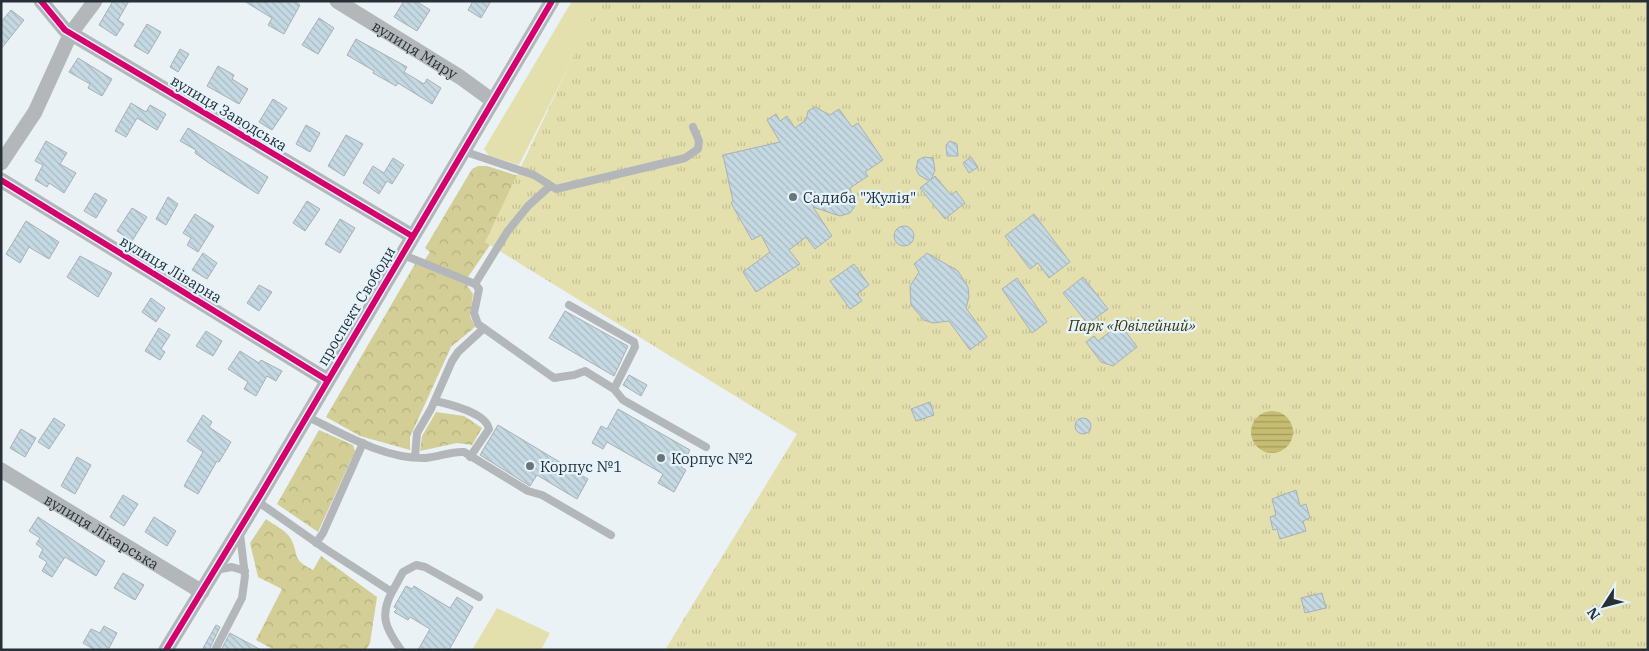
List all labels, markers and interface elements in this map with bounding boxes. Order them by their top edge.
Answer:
street label: вулиця Миру [369,16,462,83]
street label: вулиця Заводська [167,71,291,155]
place label: Садиба "Жулія" [803,188,916,207]
marker: Садиба "Жулія" [787,191,799,203]
street label: вулиця Ліварна [117,231,225,307]
street label: проспект Свободи [313,243,399,369]
park label: Парк «Ювілейний» [1067,316,1196,335]
place label: Корпус №2 [671,449,753,468]
marker: Корпус №2 [655,452,667,464]
place label: Корпус №1 [540,457,622,476]
marker: Корпус №1 [524,460,536,472]
street label: вулиця Лікарська [41,489,163,573]
north arrow [1579,581,1629,631]
text: N [1583,604,1604,623]

